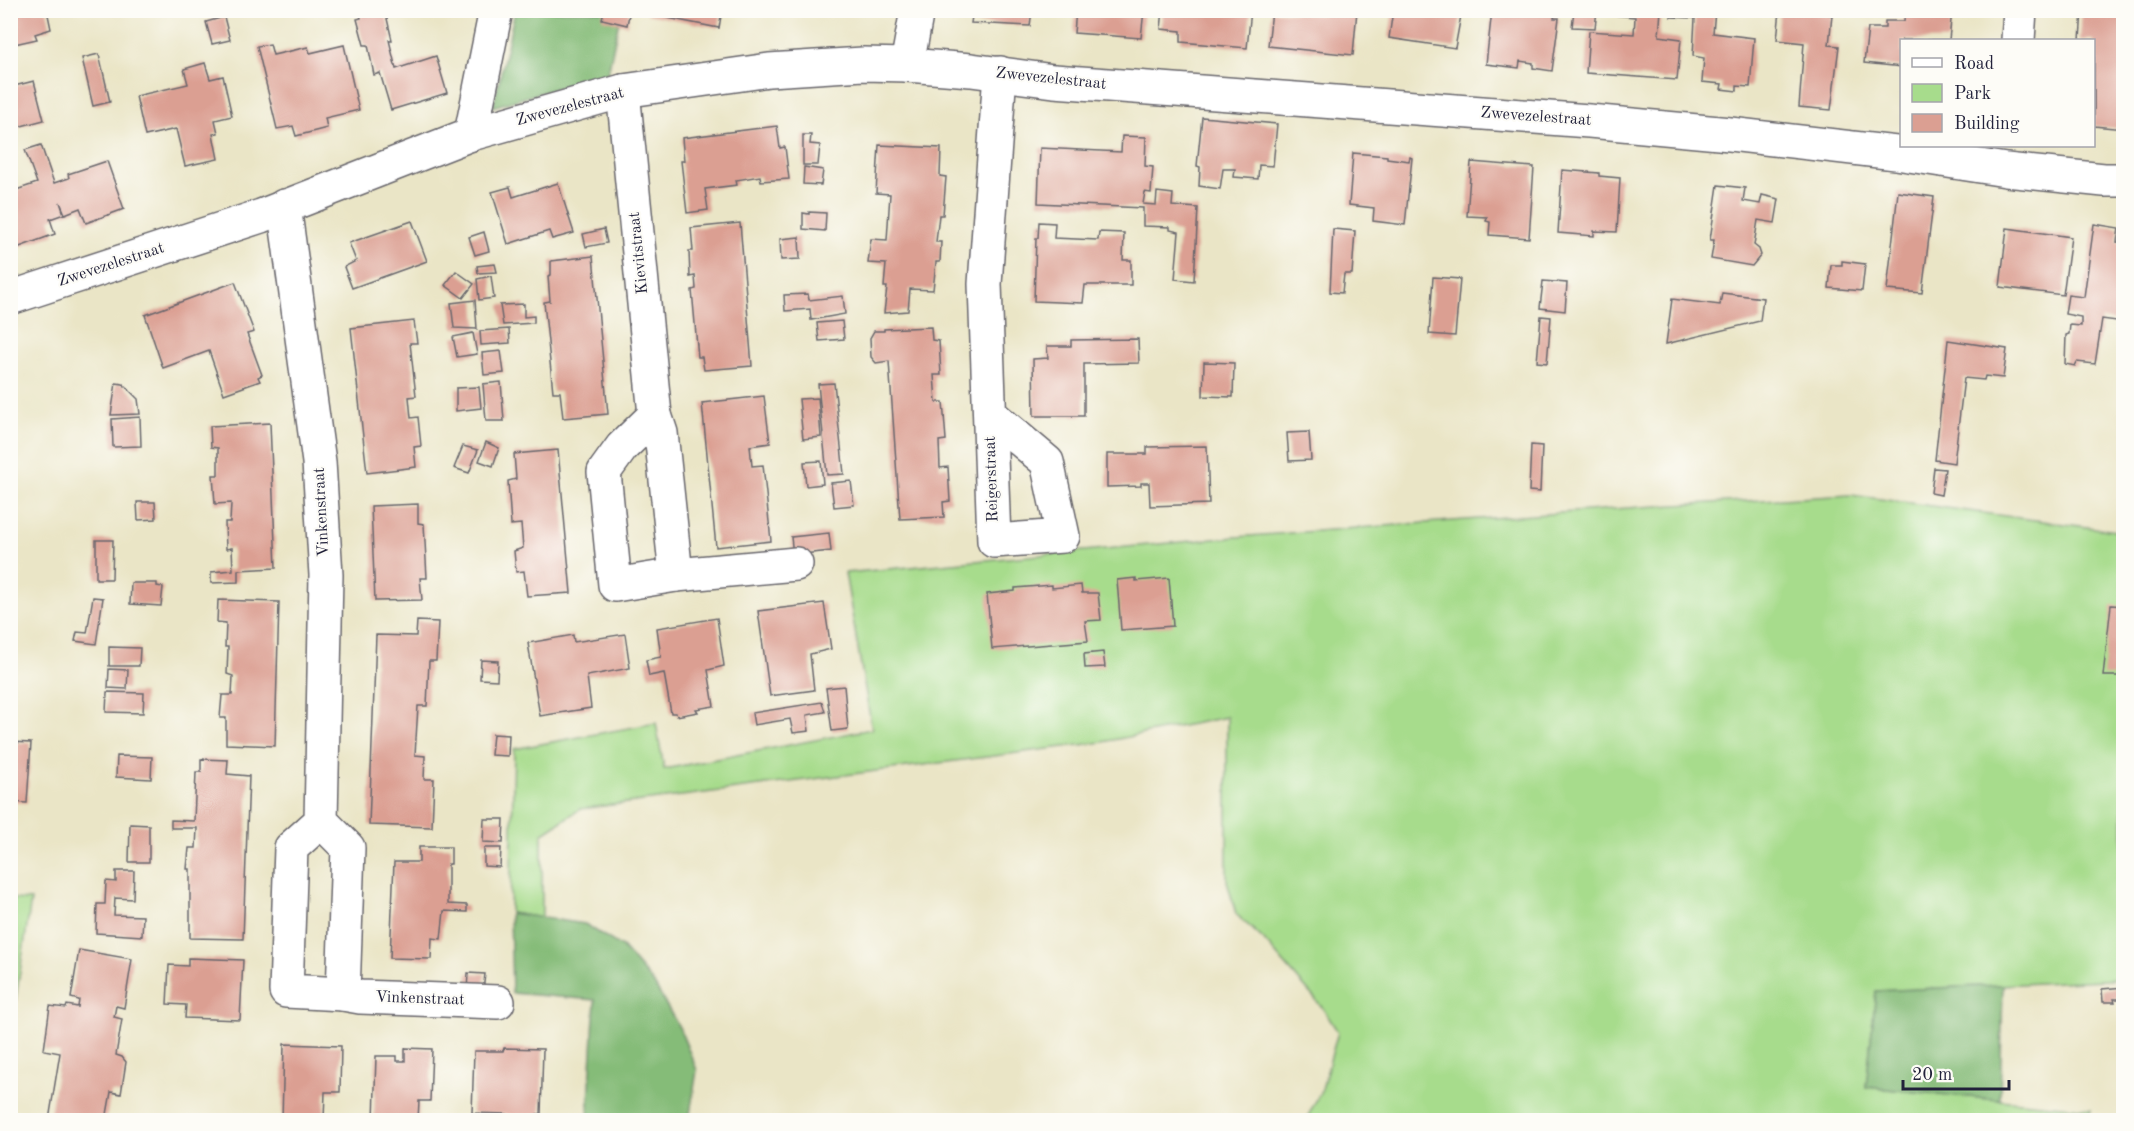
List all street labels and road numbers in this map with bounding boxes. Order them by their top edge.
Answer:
street label: Zwevezelestraat [995,65,1107,93]
street label: Zwevezelestraat [514,85,626,129]
street label: Zwevezelestraat [1480,105,1592,129]
street label: Kievitstraat [627,211,651,295]
street label: Zwevezelestraat [56,240,167,290]
street label: Reigerstraat [982,435,1001,522]
street label: Vinkenstraat [312,467,332,557]
street label: Vinkenstraat [375,989,465,1009]

